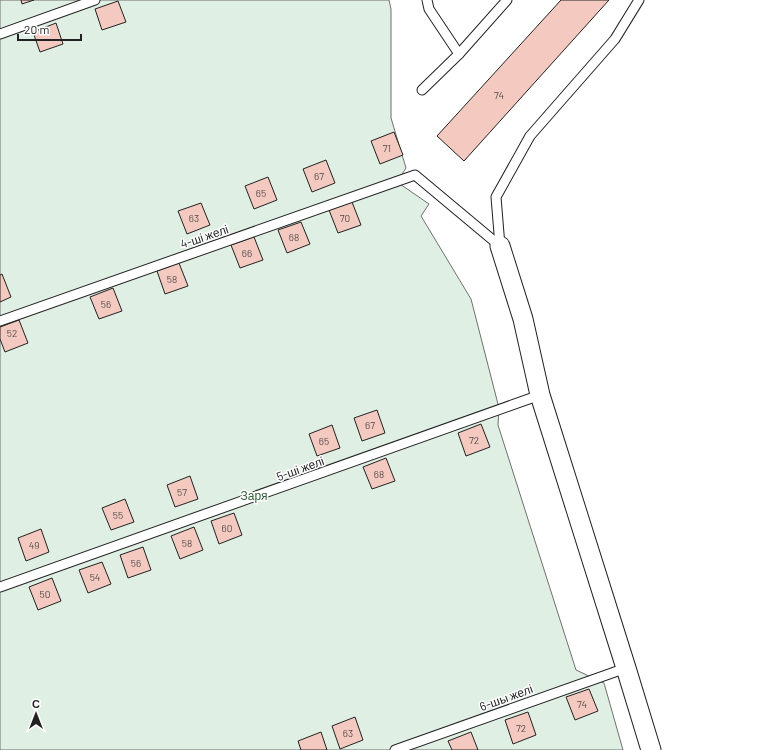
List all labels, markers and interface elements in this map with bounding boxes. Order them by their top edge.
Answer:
scale bar [18,16,81,42]
text: 20 m [24,22,50,36]
house number: 74 [494,89,504,101]
house number: 71 [383,142,391,154]
house number: 67 [314,170,324,182]
house number: 65 [256,187,266,199]
house number: 63 [189,212,199,224]
house number: 70 [340,212,350,224]
street label: 4-ші желі [178,221,230,251]
house number: 68 [289,231,299,243]
house number: 66 [242,247,252,259]
house number: 58 [167,273,177,285]
house number: 56 [101,298,111,310]
house number: 52 [7,327,17,339]
house number: 67 [365,419,375,431]
house number: 72 [469,434,479,446]
house number: 65 [319,435,329,447]
street label: 5-ші желі [274,453,326,483]
house number: 68 [374,468,384,480]
house number: 57 [177,486,187,498]
park label: Заря [241,488,267,503]
house number: 55 [113,509,123,521]
house number: 60 [222,522,232,534]
house number: 58 [182,537,192,549]
house number: 49 [29,539,39,551]
house number: 56 [131,557,141,569]
house number: 54 [90,571,100,583]
house number: 50 [40,588,50,600]
street label: 6-шы желі [478,681,534,713]
north arrow [16,694,56,734]
text: С [32,697,40,710]
house number: 74 [577,698,587,710]
house number: 72 [516,722,526,734]
house number: 63 [343,727,353,739]

